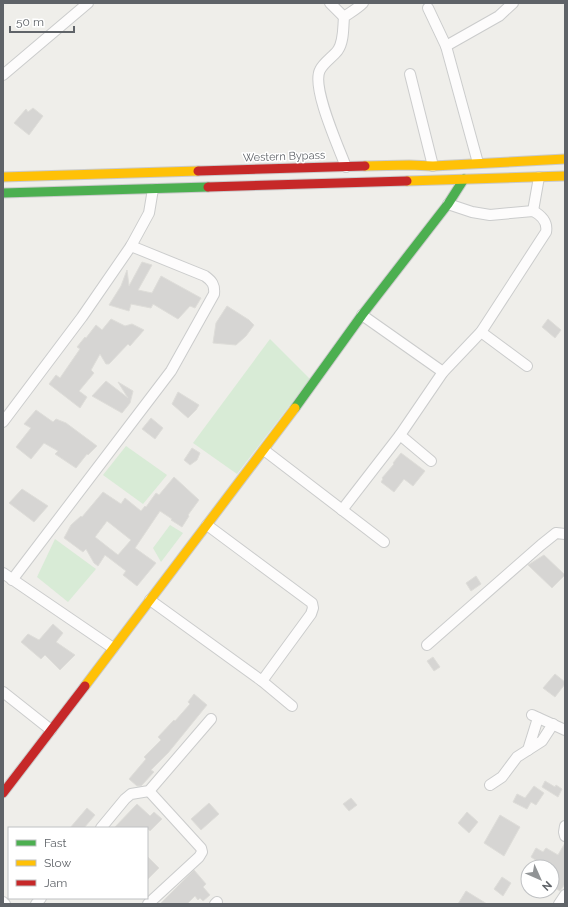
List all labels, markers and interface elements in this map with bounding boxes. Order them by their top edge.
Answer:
scale bar [10,8,74,34]
text: 50 m [16,15,44,29]
street label: Western Bypass [243,149,325,164]
legend [8,827,148,899]
text: Fast [44,836,67,850]
text: Slow [44,856,71,870]
north arrow [520,859,560,899]
text: Jam [44,876,67,890]
text: N [539,878,554,893]

